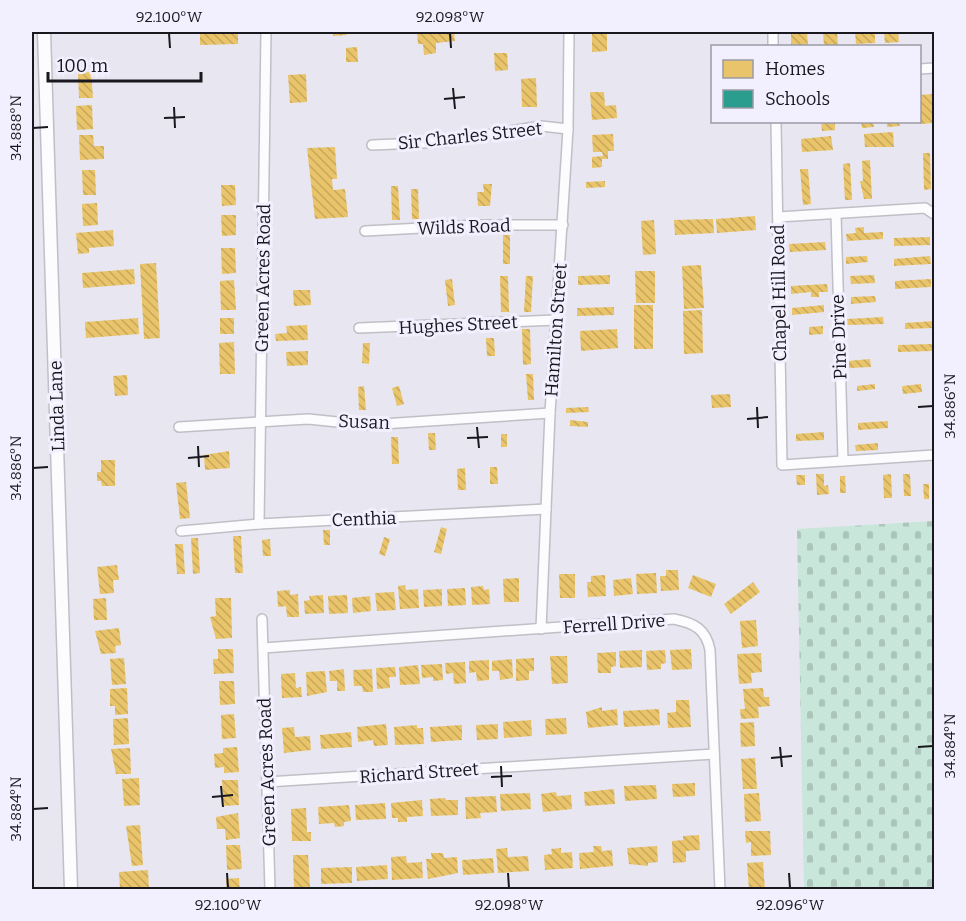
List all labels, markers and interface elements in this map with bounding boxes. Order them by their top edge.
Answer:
text: 92.100°W [136,8,203,26]
text: 92.098°W [416,8,485,26]
scale bar [48,45,201,83]
legend [711,45,921,123]
text: 100 m [57,55,108,77]
text: Homes [765,58,825,80]
text: Schools [765,88,830,110]
text: 34.888°N [7,95,25,161]
street label: Sir Charles Street [397,117,544,155]
street label: Green Acres Road [251,203,275,353]
street label: Wilds Road [417,214,511,240]
street label: Chapel Hill Road [767,224,791,362]
street label: Hamilton Street [540,262,572,398]
street label: Pine Drive [827,294,851,380]
street label: Hughes Street [398,311,519,339]
street label: Linda Lane [44,360,70,452]
text: 34.886°N [941,373,959,439]
street label: Susan [338,410,391,434]
text: 34.886°N [7,435,25,501]
street label: Centhia [331,507,397,531]
street label: Ferrell Drive [562,609,666,639]
street label: Green Acres Road [253,697,281,847]
text: 34.884°N [941,713,959,779]
street label: Richard Street [359,758,480,788]
text: 34.884°N [7,776,25,842]
text: 92.100°W [195,896,262,914]
text: 92.098°W [475,896,544,914]
text: 92.096°W [756,896,825,914]

